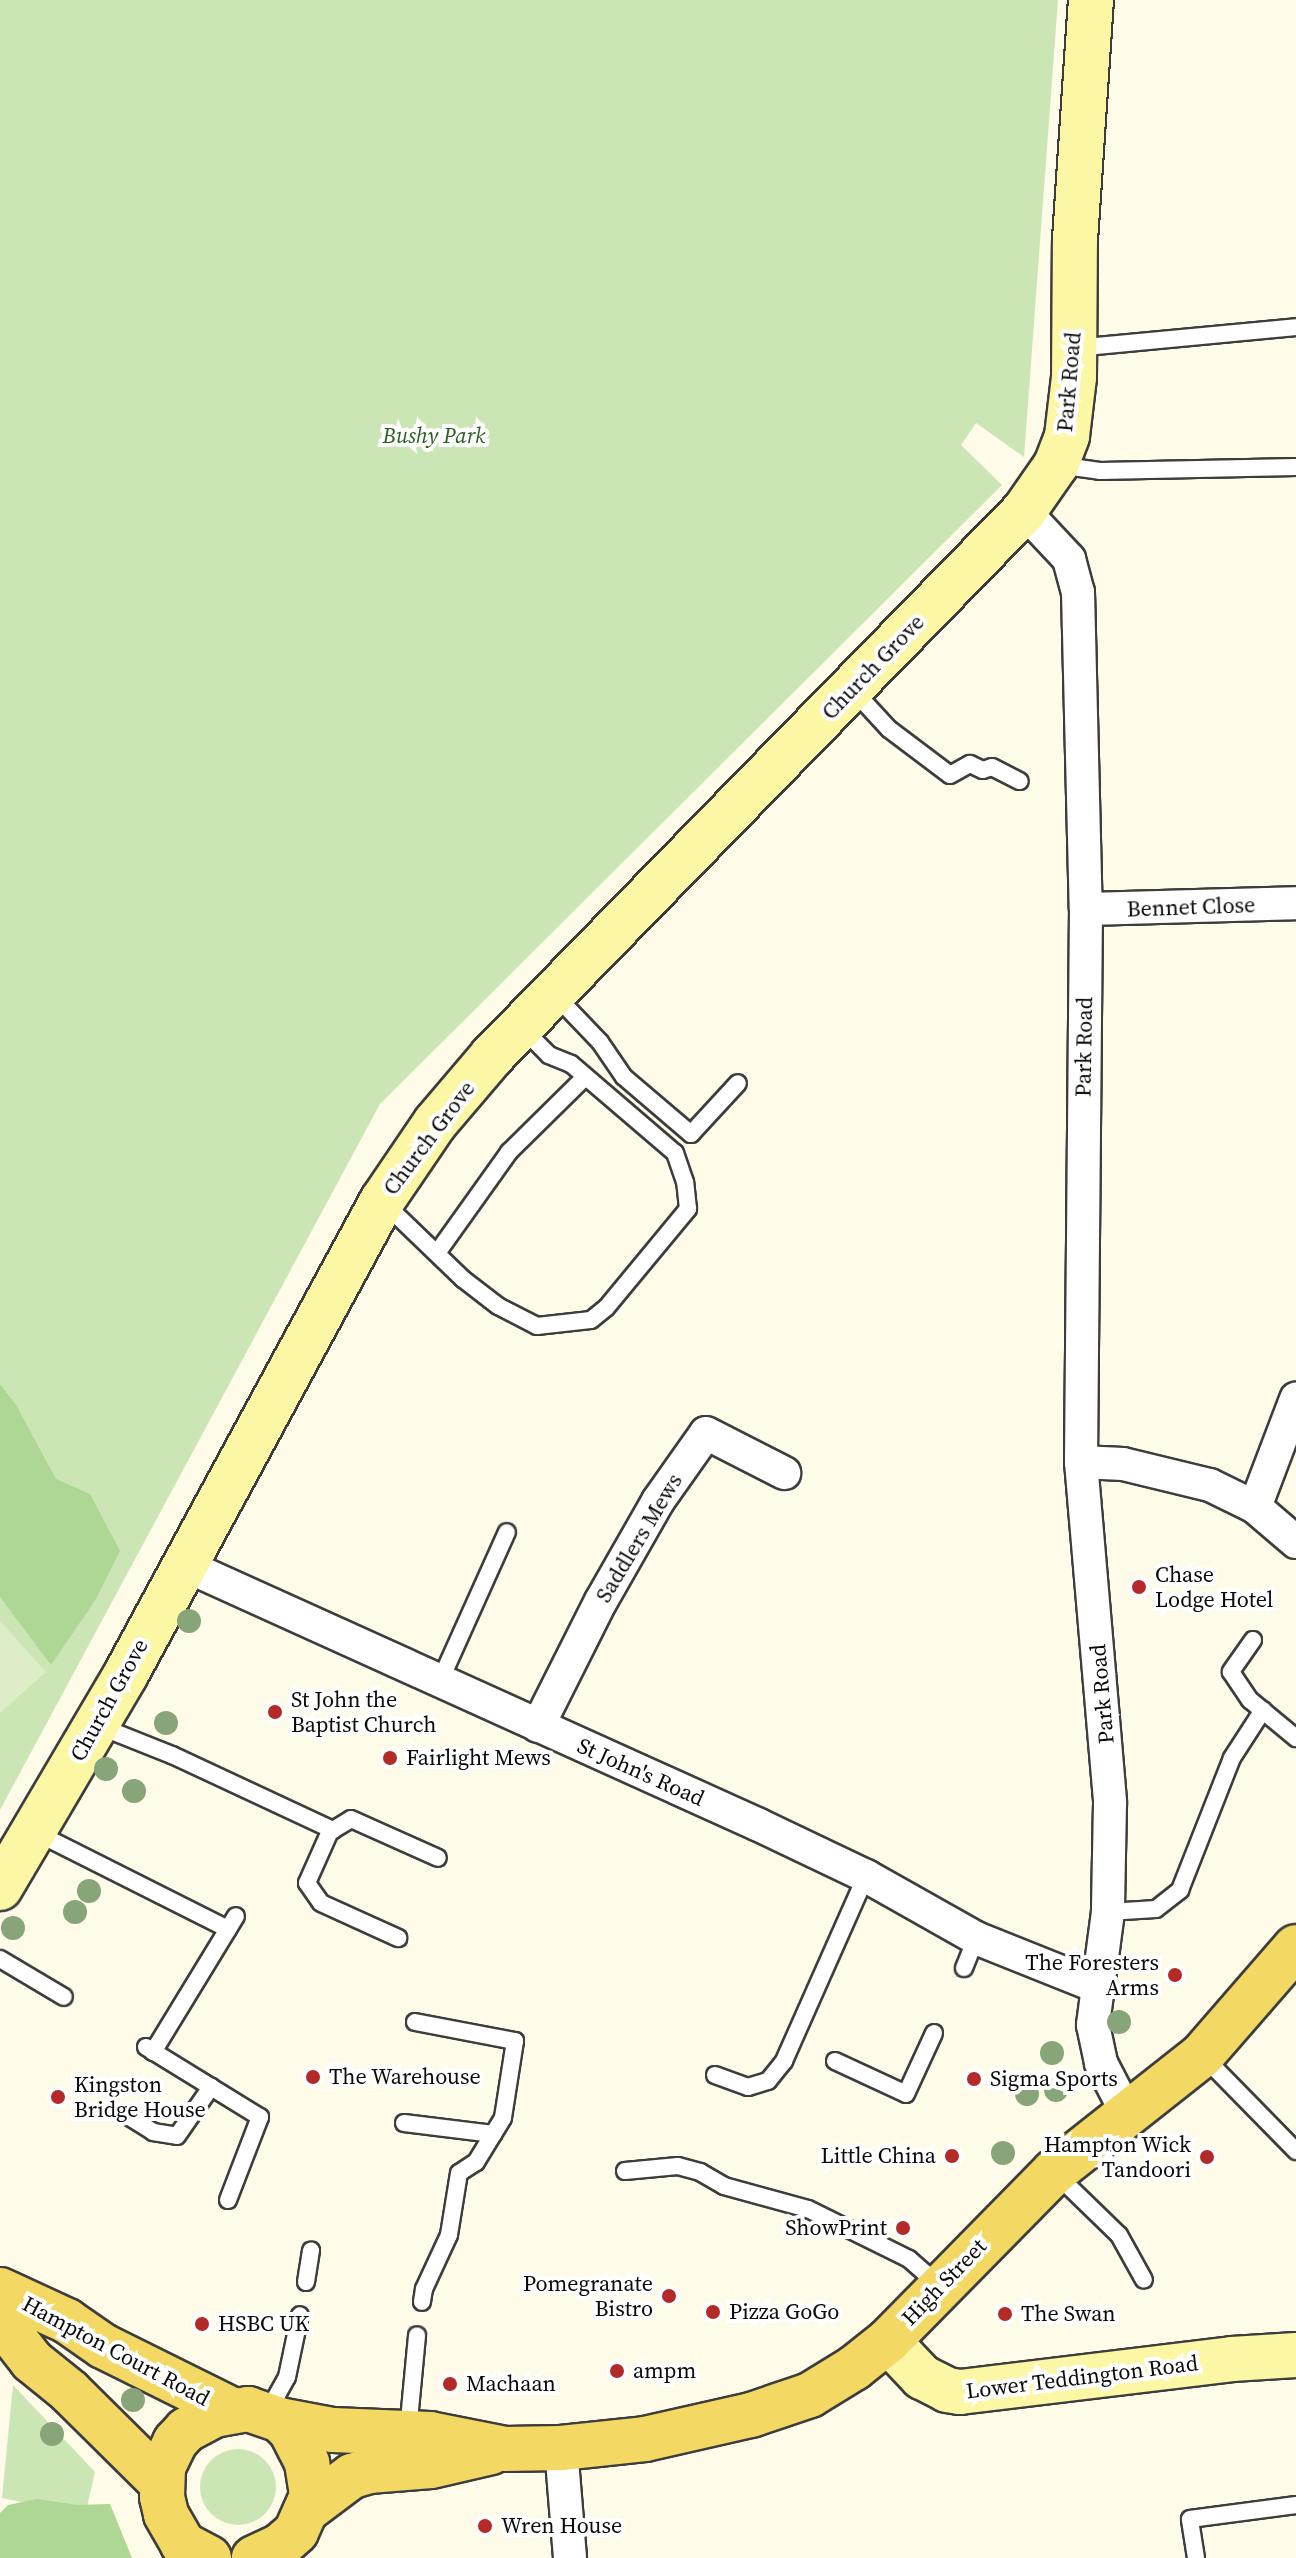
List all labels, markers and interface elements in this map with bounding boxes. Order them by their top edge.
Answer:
street label: Park Road [1051,331,1087,433]
park label: Bushy Park [383,423,485,449]
street label: Church Grove [816,609,930,725]
street label: Bennet Close [1126,892,1256,922]
street label: Park Road [1070,997,1098,1097]
street label: Church Grove [378,1076,480,1200]
street label: Saddlers Mews [590,1469,688,1607]
place label: Chase Lodge Hotel [1155,1561,1273,1612]
marker: Chase Lodge Hotel [1130,1578,1148,1596]
street label: Church Grove [65,1634,153,1766]
street label: Park Road [1084,1643,1120,1745]
place label: St John the Baptist Church [291,1686,436,1738]
marker: St John the Baptist Church [266,1703,284,1721]
street label: St John's Road [573,1732,709,1812]
place label: Fairlight Mews [406,1745,551,1771]
marker: Fairlight Mews [381,1749,399,1767]
place label: The Foresters Arms [1025,1949,1159,2000]
marker: The Foresters Arms [1166,1966,1184,1984]
place label: The Warehouse [329,2064,481,2090]
place label: Sigma Sports [990,2066,1118,2092]
marker: The Warehouse [304,2068,322,2086]
marker: Sigma Sports [965,2070,983,2088]
place label: Kingston Bridge House [74,2071,206,2122]
marker: Kingston Bridge House [49,2088,67,2106]
place label: Hampton Wick Tandoori [1043,2131,1191,2182]
place label: Little China [821,2143,936,2169]
marker: Little China [943,2147,961,2165]
marker: Hampton Wick Tandoori [1198,2148,1216,2166]
place label: ShowPrint [785,2215,887,2241]
marker: ShowPrint [894,2219,912,2237]
street label: High Street [896,2233,992,2331]
place label: Pomegranate Bistro [523,2270,653,2322]
marker: Pomegranate Bistro [660,2287,678,2305]
street label: Hampton Court Road [18,2290,214,2412]
place label: Pizza GoGo [729,2299,839,2325]
place label: The Swan [1021,2301,1116,2327]
marker: Pizza GoGo [704,2303,722,2321]
marker: The Swan [996,2305,1014,2323]
place label: HSBC UK [218,2311,309,2337]
marker: HSBC UK [193,2315,211,2333]
street label: Lower Teddington Road [964,2350,1200,2404]
place label: ampm [633,2358,696,2384]
marker: ampm [608,2362,626,2380]
place label: Machaan [466,2371,556,2397]
marker: Machaan [441,2375,459,2393]
place label: Wren House [501,2513,622,2539]
marker: Wren House [476,2517,494,2535]

